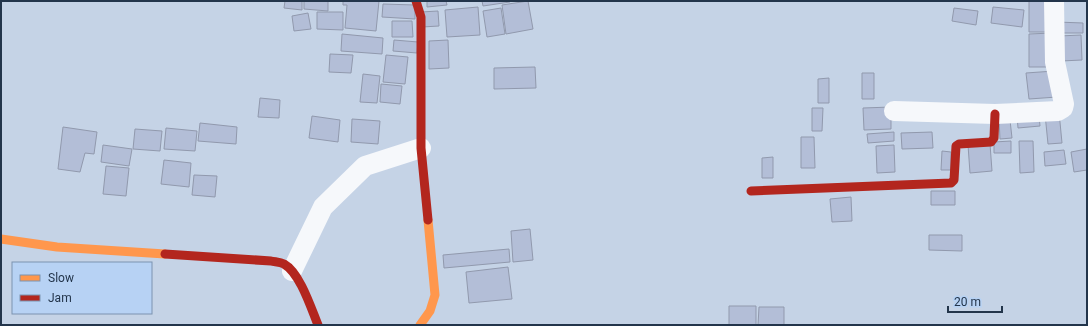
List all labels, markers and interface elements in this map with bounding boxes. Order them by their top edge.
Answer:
legend [12,262,152,314]
text: Slow [48,271,74,285]
scale bar [948,288,1002,314]
text: Jam [48,291,72,305]
text: 20 m [954,295,981,309]

